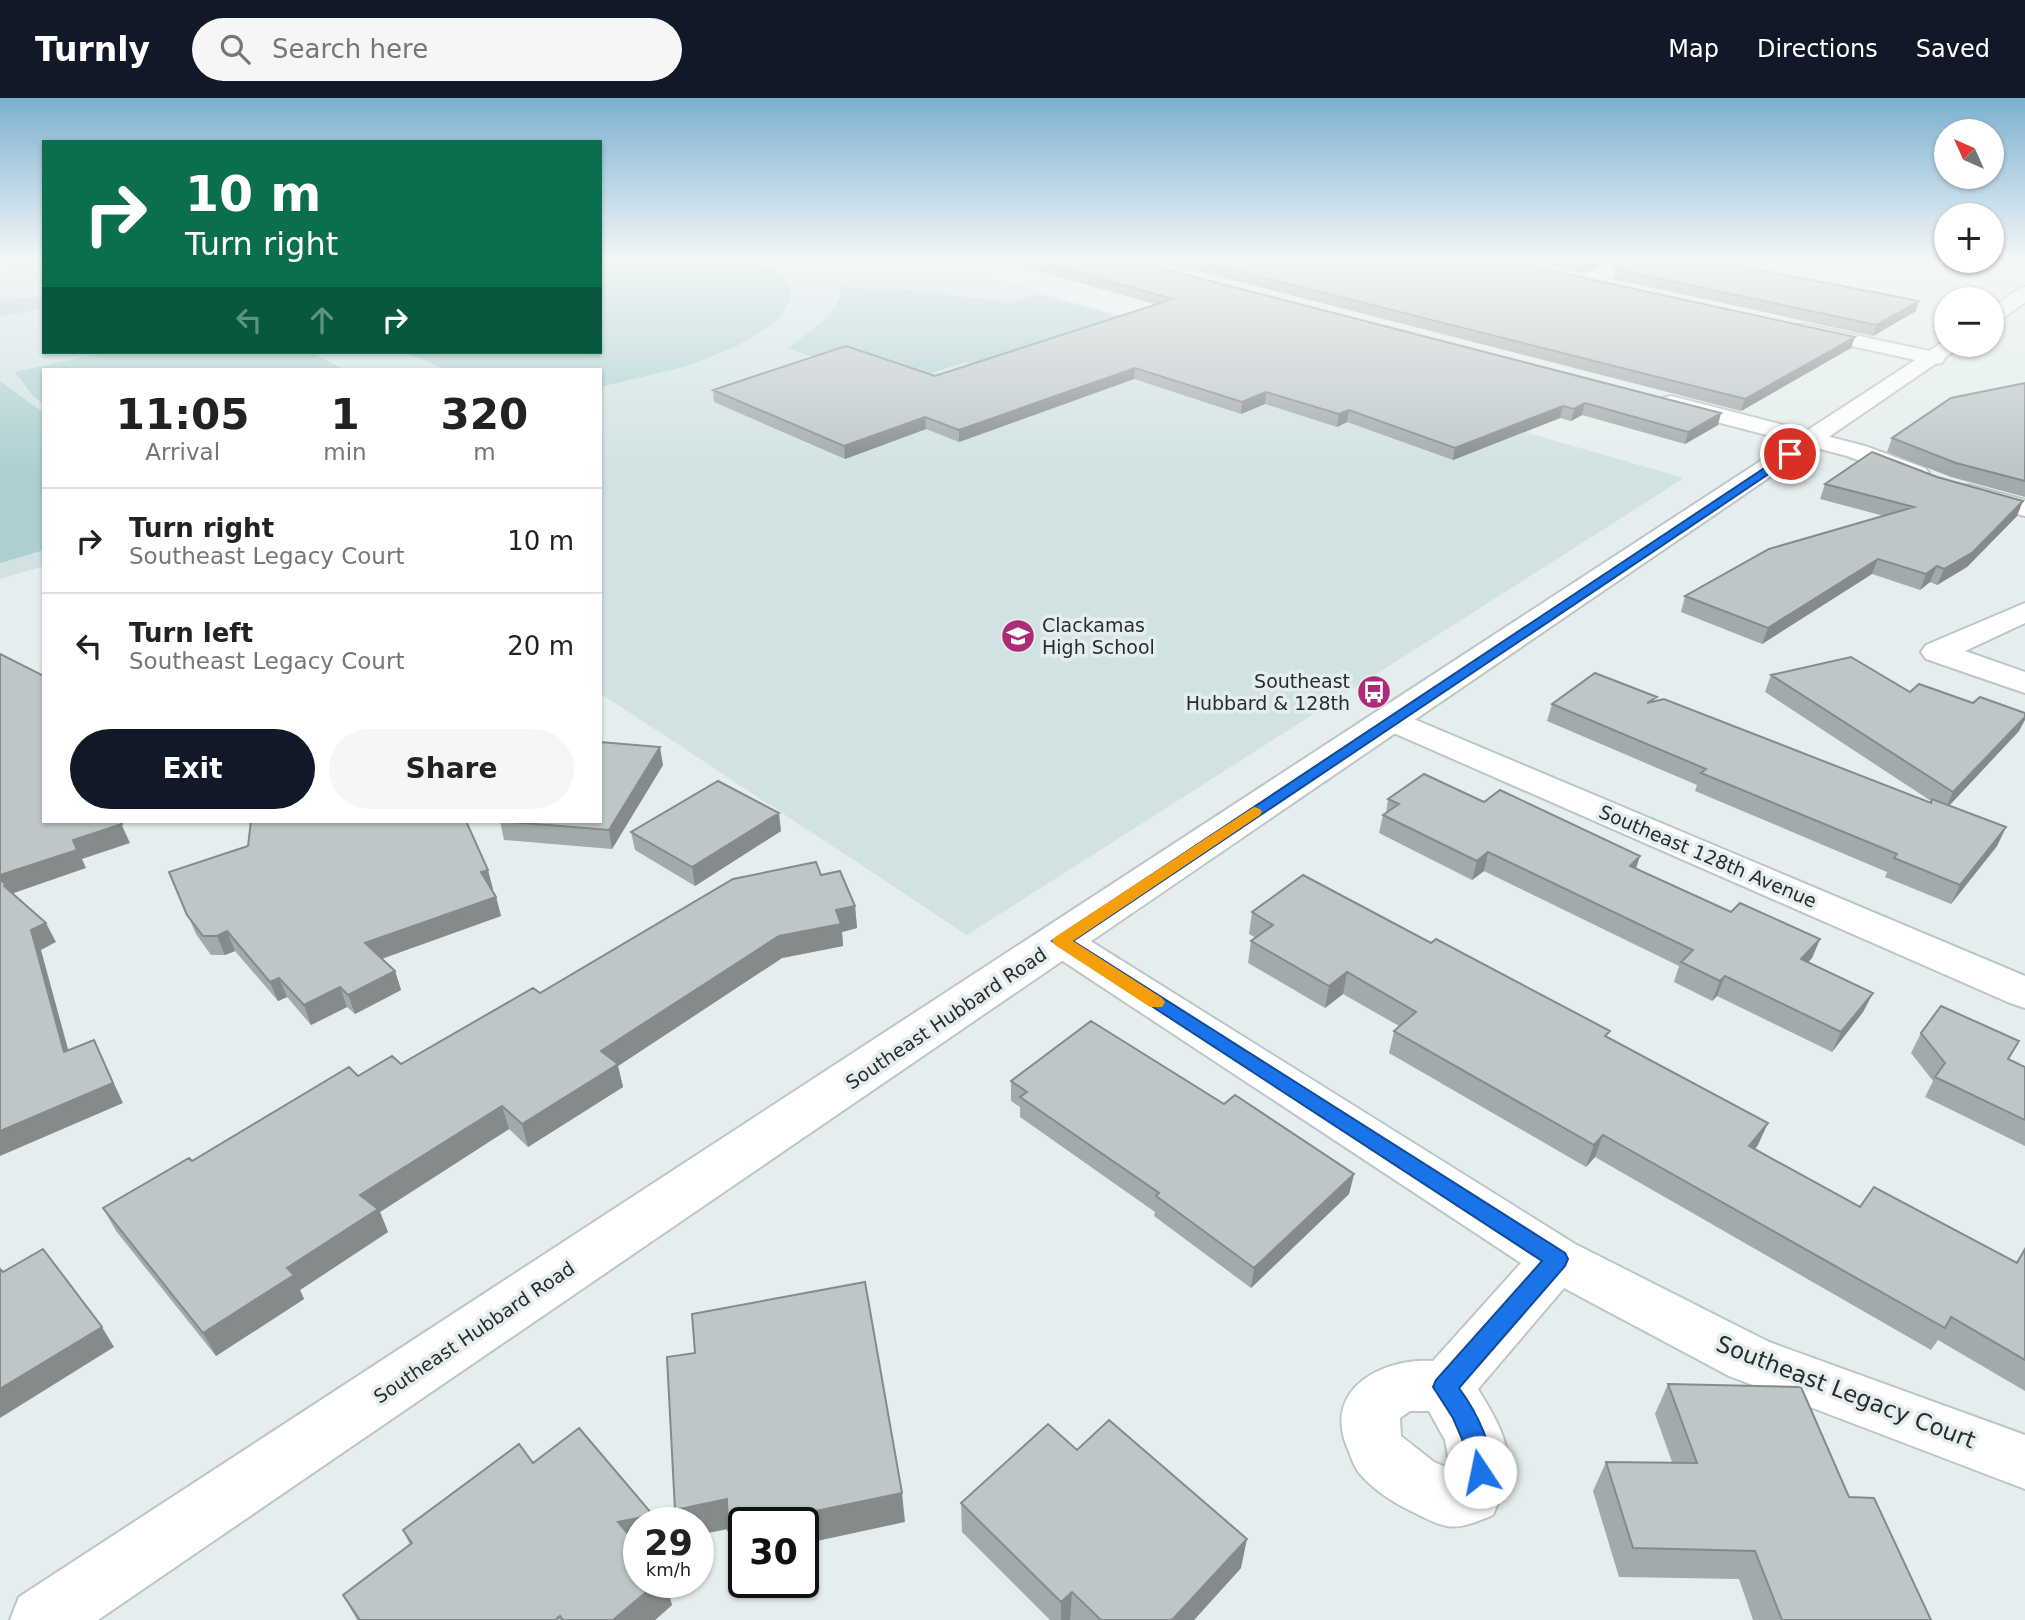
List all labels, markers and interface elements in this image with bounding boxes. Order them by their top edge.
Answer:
search box [192,18,682,81]
text: Turnly [35,30,150,69]
icon: search [216,30,254,68]
text: Search here [272,34,428,64]
text: Map [1668,35,1719,63]
text: Directions [1757,35,1878,63]
text: Saved [1916,35,1990,63]
north arrow [1934,119,2004,189]
map controls [1934,119,2004,357]
text: 10 m [185,166,321,223]
icon: right [70,168,161,259]
button: + [1934,203,2004,273]
text: Turn right [185,225,338,263]
button: − [1934,287,2004,357]
icon: left [230,301,268,339]
icon: ahead [303,301,341,339]
icon: right [376,301,414,339]
text: 11:05 [116,390,250,439]
text: 1 [330,390,360,439]
text: 320 [441,390,528,439]
pin [1760,424,1820,484]
icon: arrive [1771,435,1809,473]
text: Arrival [145,439,220,465]
text: min [323,439,367,465]
text: m [473,439,496,465]
text: Turn right [129,513,274,543]
icon: right [70,522,108,560]
text: 10 m [507,526,574,556]
text: Southeast Legacy Court [129,543,404,569]
place label: Clackamas High School [1042,614,1155,658]
school or university icon: Clackamas High School [999,617,1037,655]
text: Turn left [129,618,253,648]
icon: left [70,627,108,665]
text: 20 m [507,631,574,661]
text: Southeast Legacy Court [129,648,404,674]
place label: Southeast Hubbard & 128th [1186,670,1350,714]
bus stop icon: Southeast Hubbard & 128th [1355,673,1393,711]
button: Exit [70,729,315,809]
button: Share [329,729,574,809]
street label: Southeast 128th Avenue [1596,800,1820,912]
street label: Southeast Hubbard Road [841,943,1051,1093]
street label: Southeast Hubbard Road [369,1257,579,1407]
street label: Southeast Legacy Court [1713,1331,1979,1453]
position arrow [1443,1435,1517,1509]
speed limit sign: 30 [728,1507,819,1598]
text: 29 [644,1523,693,1563]
text: km/h [646,1559,691,1580]

